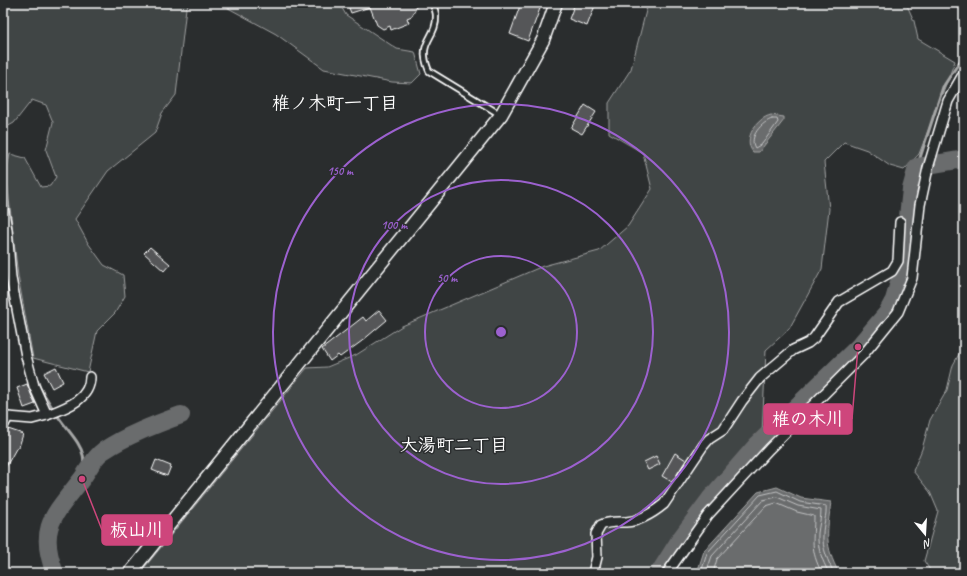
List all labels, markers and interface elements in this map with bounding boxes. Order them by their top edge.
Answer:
district label: 椎ノ木町一丁目 [272,92,398,114]
text: 150 m [327,163,354,179]
text: 100 m [381,217,408,233]
text: 50 m [437,270,458,286]
centre of rings [494,325,508,339]
callout: 椎の木川 [764,404,852,434]
text: 椎の木川 [772,408,844,430]
district label: 大湯町二丁目 [400,434,508,456]
north arrow [905,514,945,554]
callout: 板山川 [102,515,172,545]
text: 板山川 [110,519,164,541]
text: N [921,536,933,552]

